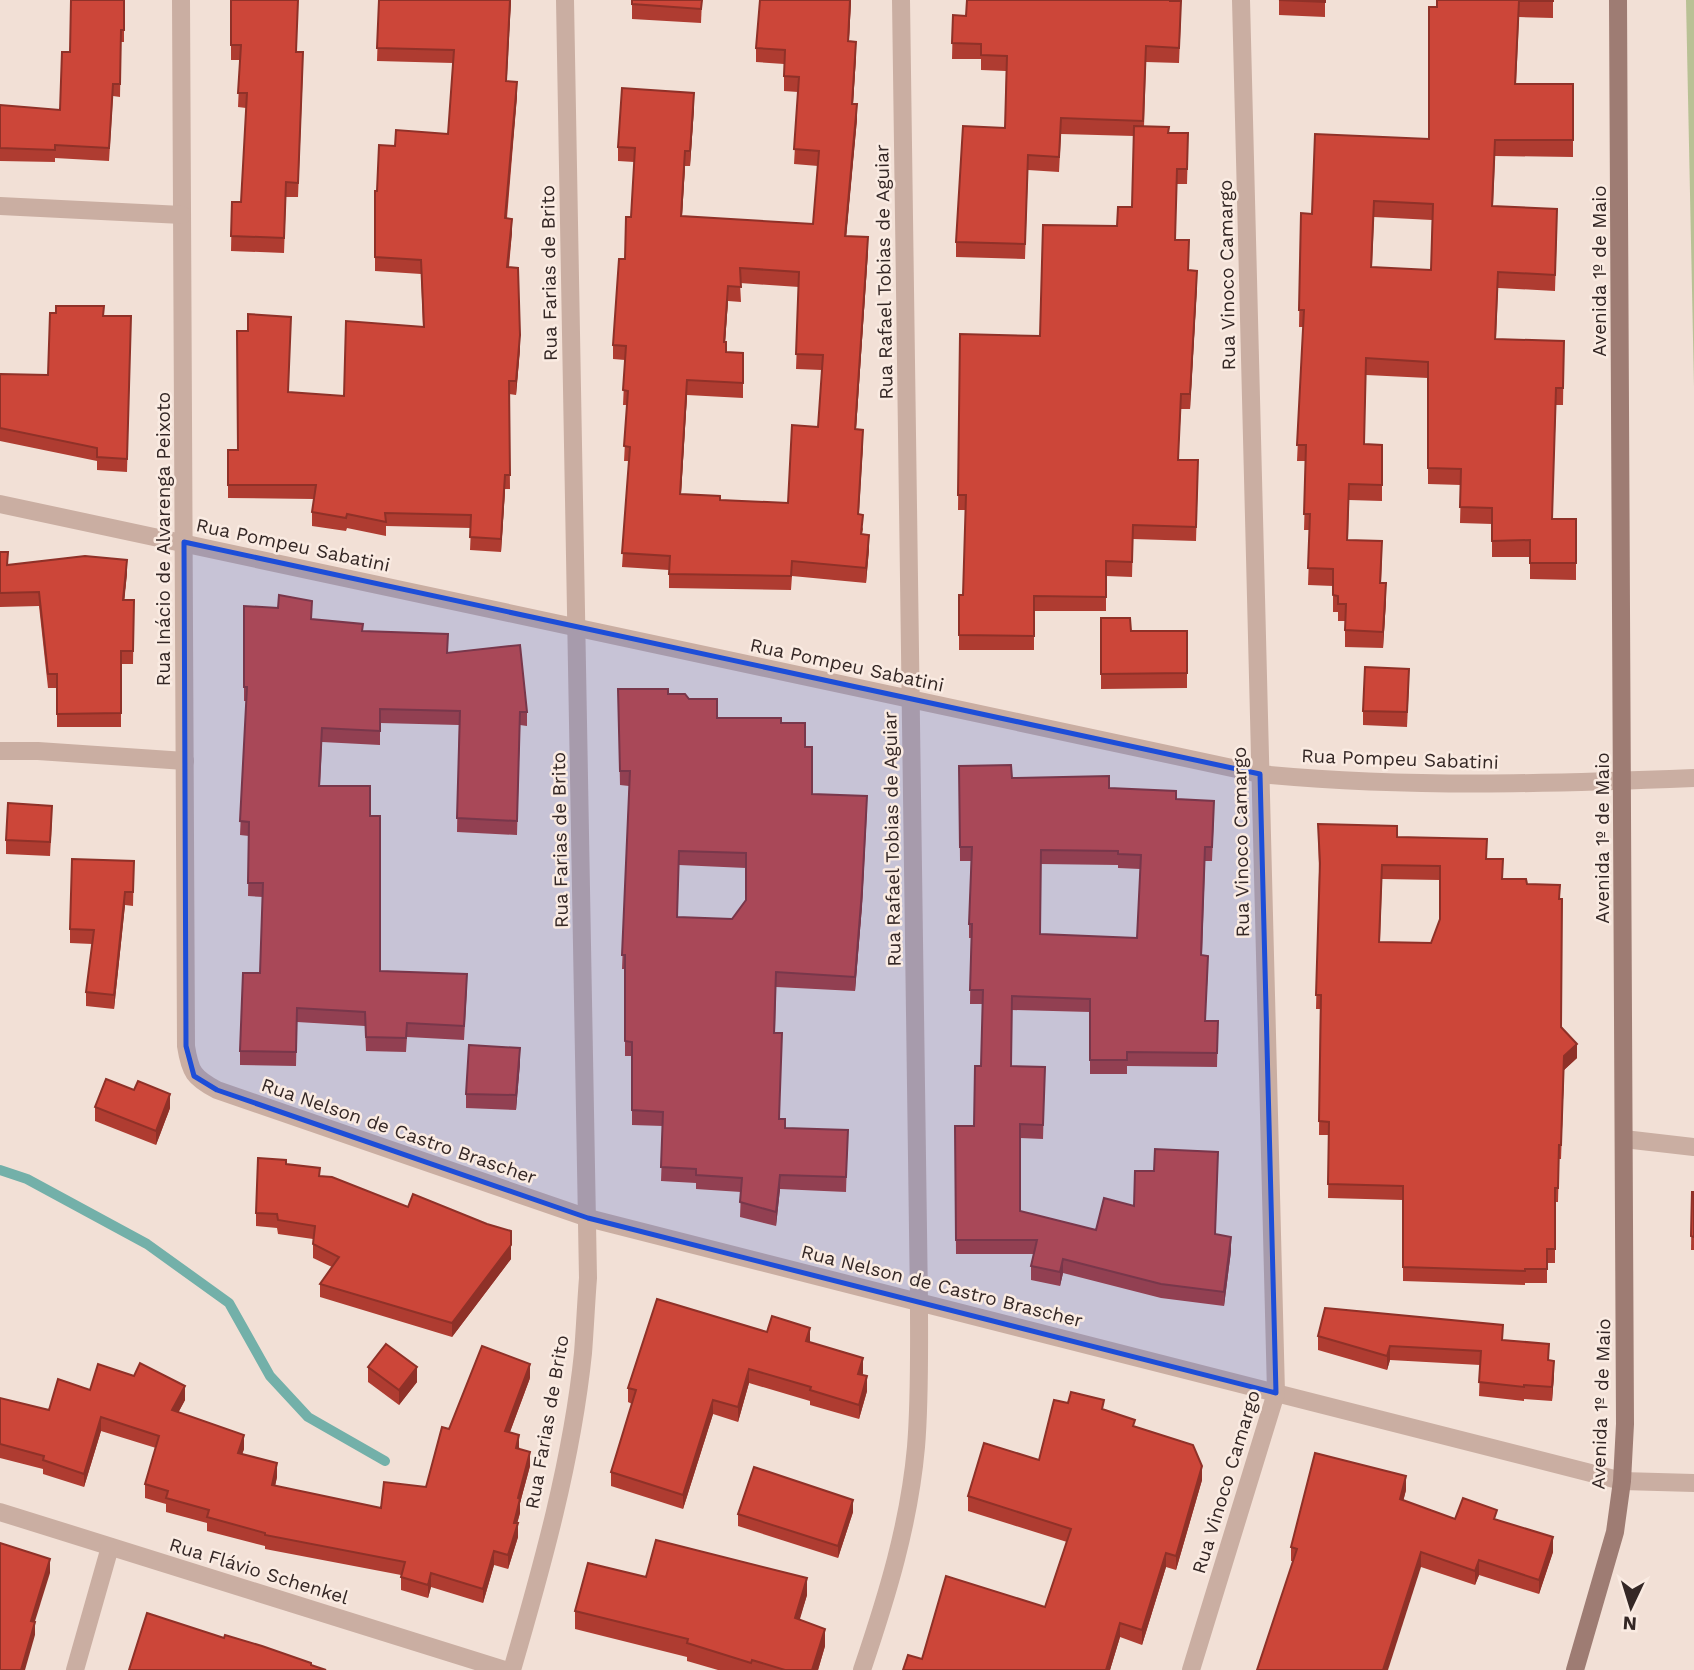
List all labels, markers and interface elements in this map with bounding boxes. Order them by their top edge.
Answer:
street label: Rua Rafael Tobias de Aguiar [870,144,898,400]
street label: Rua Vinoco Camargo [1214,179,1240,371]
street label: Rua Farias de Brito [536,185,562,361]
street label: Avenida 1º de Maio [1588,185,1611,357]
street label: Rua Inácio de Alvarenga Peixoto [152,392,175,686]
street label: Rua Pompeu Sabatini [194,513,392,577]
street label: Rua Pompeu Sabatini [748,633,946,697]
street label: Rua Rafael Tobias de Aguiar [878,711,906,967]
street label: Rua Pompeu Sabatini [1301,744,1499,774]
street label: Rua Vinoco Camargo [1228,746,1254,938]
street label: Rua Farias de Brito [547,752,573,928]
street label: Avenida 1º de Maio [1591,752,1614,924]
street label: Rua Nelson de Castro Brascher [258,1073,540,1189]
street label: Rua Nelson de Castro Brascher [799,1240,1085,1332]
street label: Avenida 1º de Maio [1587,1318,1615,1490]
street label: Rua Farias de Brito [520,1333,574,1511]
street label: Rua Vinoco Camargo [1187,1387,1265,1577]
street label: Rua Flávio Schenkel [167,1533,352,1609]
north arrow [1596,1572,1666,1642]
text: N [1622,1611,1638,1635]

